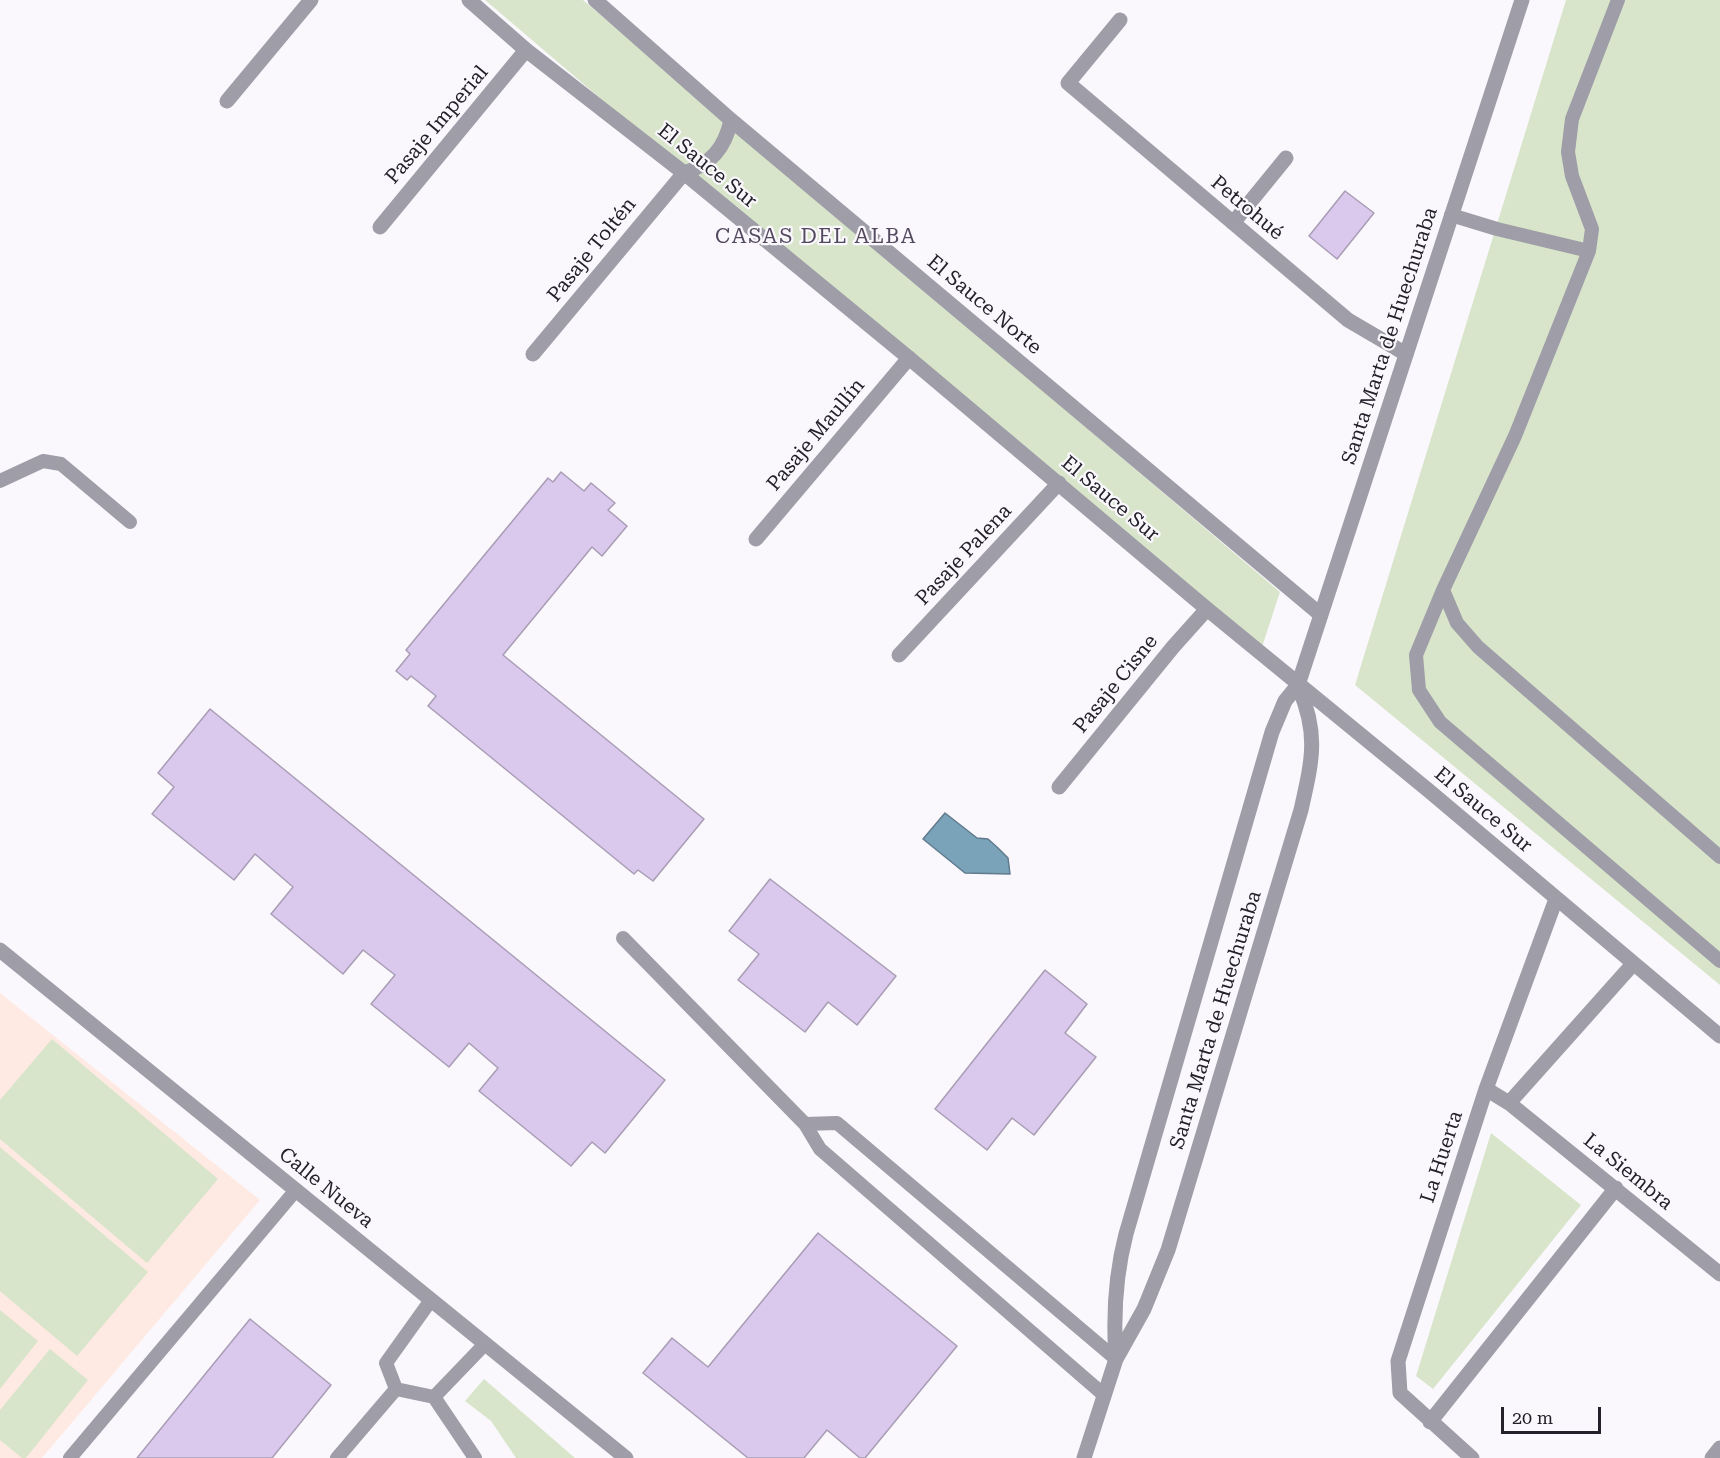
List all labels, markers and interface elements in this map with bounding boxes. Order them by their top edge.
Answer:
street label: Pasaje Imperial [381,61,493,189]
street label: El Sauce Sur [653,119,761,213]
street label: Petrohué [1206,171,1288,245]
street label: Pasaje Toltén [543,193,641,307]
street label: Santa Marta de Huechuraba [1337,204,1443,468]
district label: CASAS DEL ALBA [715,224,917,250]
street label: El Sauce Norte [922,250,1046,360]
street label: Pasaje Maullín [762,374,870,496]
street label: El Sauce Sur [1056,451,1164,547]
street label: Pasaje Palena [911,499,1017,611]
street label: Pasaje Cisne [1069,630,1163,738]
street label: El Sauce Sur [1429,762,1537,858]
street label: Santa Marta de Huechuraba [1165,888,1267,1152]
street label: La Huerta [1416,1108,1468,1206]
street label: La Siembra [1578,1129,1678,1215]
street label: Calle Nueva [274,1143,378,1233]
scale bar [1504,1395,1604,1433]
text: 20 m [1512,1407,1553,1428]

